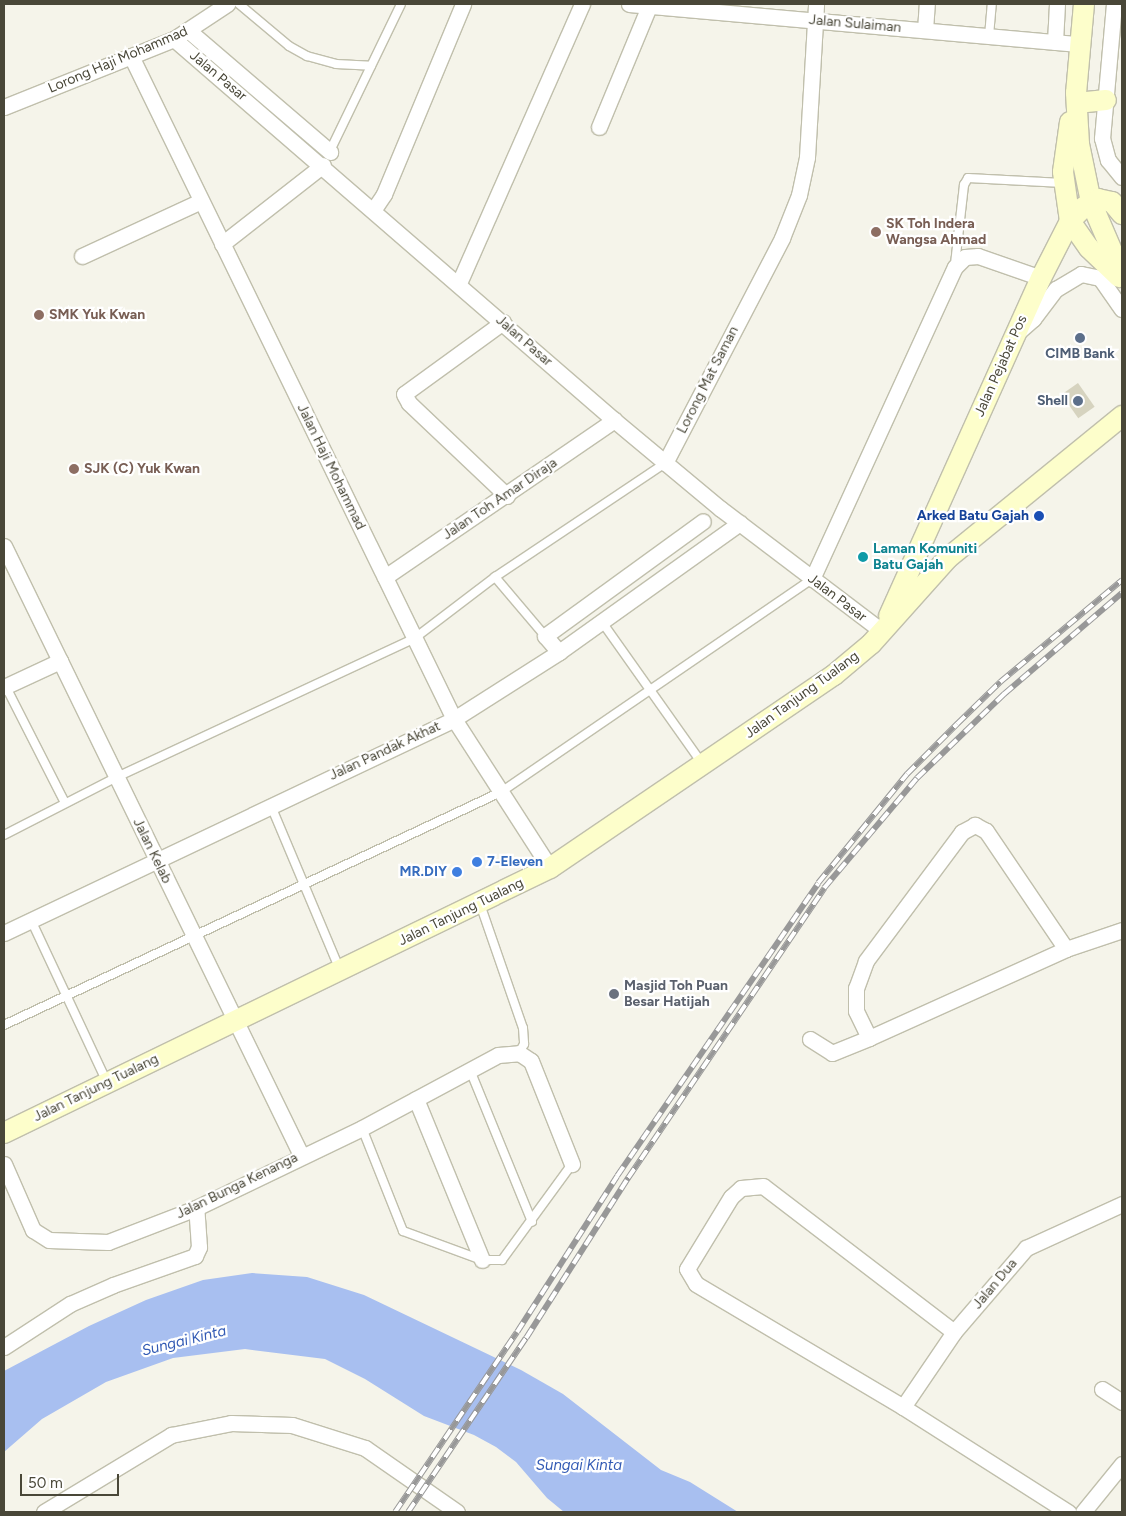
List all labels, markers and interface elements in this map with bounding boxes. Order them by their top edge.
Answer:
street label: Jalan Sulaiman [808,12,902,36]
street label: Lorong Haji Mohammad [46,23,190,97]
street label: Jalan Pasar [186,47,250,105]
place label: SK Toh Indera Wangsa Ahmad [886,216,986,248]
marker: SK Toh Indera Wangsa Ahmad [870,226,882,238]
place label: SMK Yuk Kwan [49,307,145,323]
marker: SMK Yuk Kwan [33,309,45,321]
street label: Jalan Pasar [492,312,556,370]
street label: Jalan Pejabat Pos [971,313,1031,419]
street label: Lorong Mat Saman [674,324,742,436]
marker: CIMB Bank [1074,332,1086,344]
place label: CIMB Bank [1045,346,1115,362]
place label: Shell [1037,393,1068,409]
marker: Shell [1072,395,1084,407]
street label: Jalan Haji Mohammad [293,401,369,533]
street label: Jalan Toh Amar Diraja [440,454,560,544]
place label: SJK (C) Yuk Kwan [84,461,200,477]
marker: SJK (C) Yuk Kwan [68,463,80,475]
place label: Arked Batu Gajah [917,508,1029,524]
marker: Arked Batu Gajah [1033,510,1045,522]
place label: Laman Komuniti Batu Gajah [873,541,977,574]
marker: Laman Komuniti Batu Gajah [857,551,869,563]
street label: Jalan Pasar [804,570,870,626]
street label: Jalan Tanjung Tualang [742,648,862,742]
street label: Jalan Pandak Akhat [327,718,443,784]
street label: Jalan Kelab [129,816,175,886]
place label: 7-Eleven [487,854,543,870]
marker: 7-Eleven [471,856,483,868]
place label: MR.DIY [400,864,447,880]
marker: MR.DIY [451,866,463,878]
street label: Jalan Tanjung Tualang [396,874,526,950]
place label: Masjid Toh Puan Besar Hatijah [624,978,728,1010]
marker: Masjid Toh Puan Besar Hatijah [608,988,620,1000]
street label: Jalan Tanjung Tualang [31,1050,161,1126]
street label: Jalan Bunga Kenanga [174,1149,300,1223]
street label: Jalan Dua [969,1255,1021,1313]
water label: Sungai Kinta [140,1322,228,1360]
water label: Sungai Kinta [536,1457,622,1475]
scale bar [22,1464,121,1496]
text: 50 m [28,1474,63,1492]

